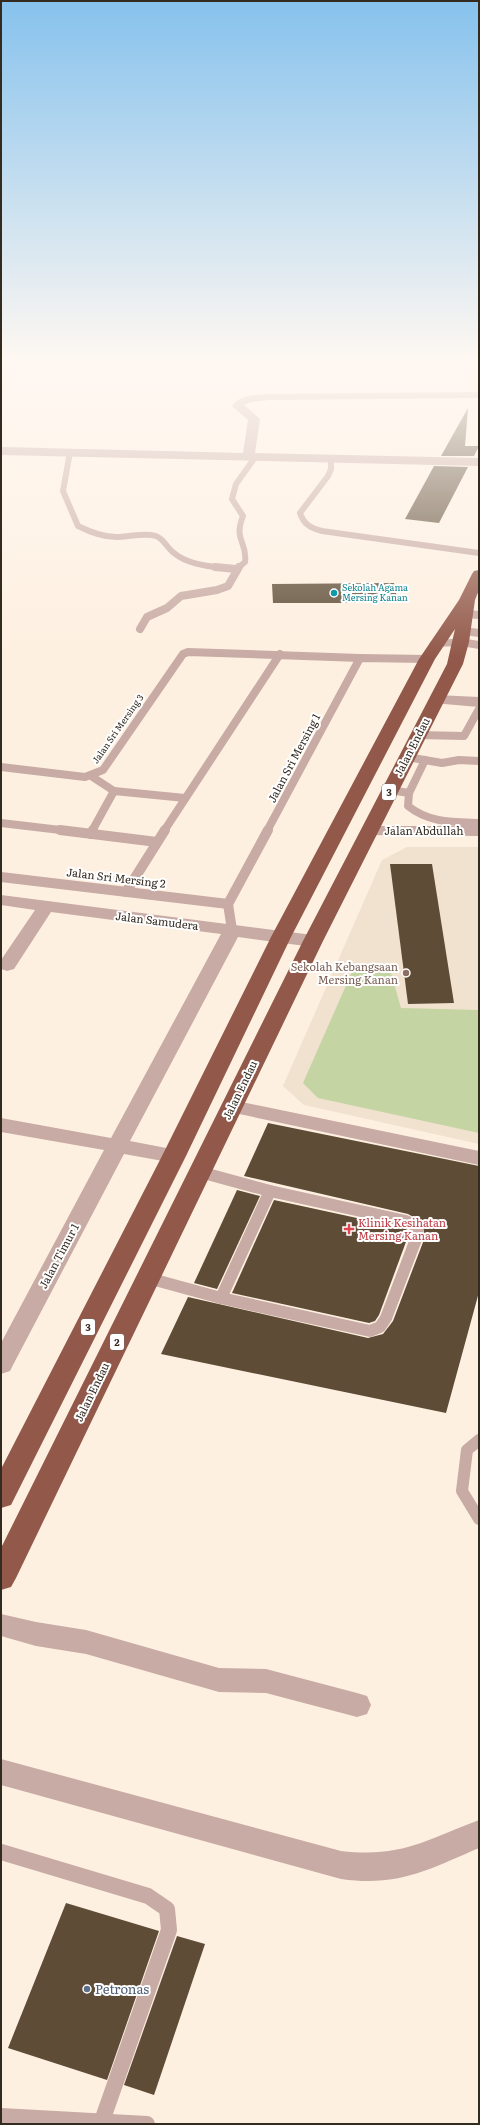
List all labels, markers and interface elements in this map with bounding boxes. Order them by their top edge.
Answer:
place label: Sekolah Agama Mersing Kanan [342,580,408,604]
marker: Sekolah Agama Mersing Kanan [329,588,339,598]
street label: Jalan Sri Mersing 3 [88,691,146,766]
street label: Jalan Sri Mersing 1 [263,710,324,805]
street label: Jalan Endau [389,714,433,779]
road number: 3 [382,784,396,800]
street label: Jalan Abdullah [384,822,464,838]
street label: Jalan Sri Mersing 2 [66,863,167,891]
street label: Jalan Samudera [115,907,200,933]
place label: Sekolah Kebangsaan Mersing Kanan [291,958,398,987]
marker: Sekolah Kebangsaan Mersing Kanan [401,968,411,978]
street label: Jalan Endau [218,1057,260,1122]
place label: Klinik Kesihatan Mersing Kanan [358,1214,446,1243]
street label: Jalan Timur 1 [34,1220,82,1291]
marker: Klinik Kesihatan Mersing Kanan [343,1223,355,1235]
road number: 3 [81,1319,95,1335]
road number: 2 [110,1334,124,1350]
street label: Jalan Endau [70,1359,112,1424]
place label: Petronas [95,1979,149,1998]
marker: Petronas [82,1984,92,1994]

